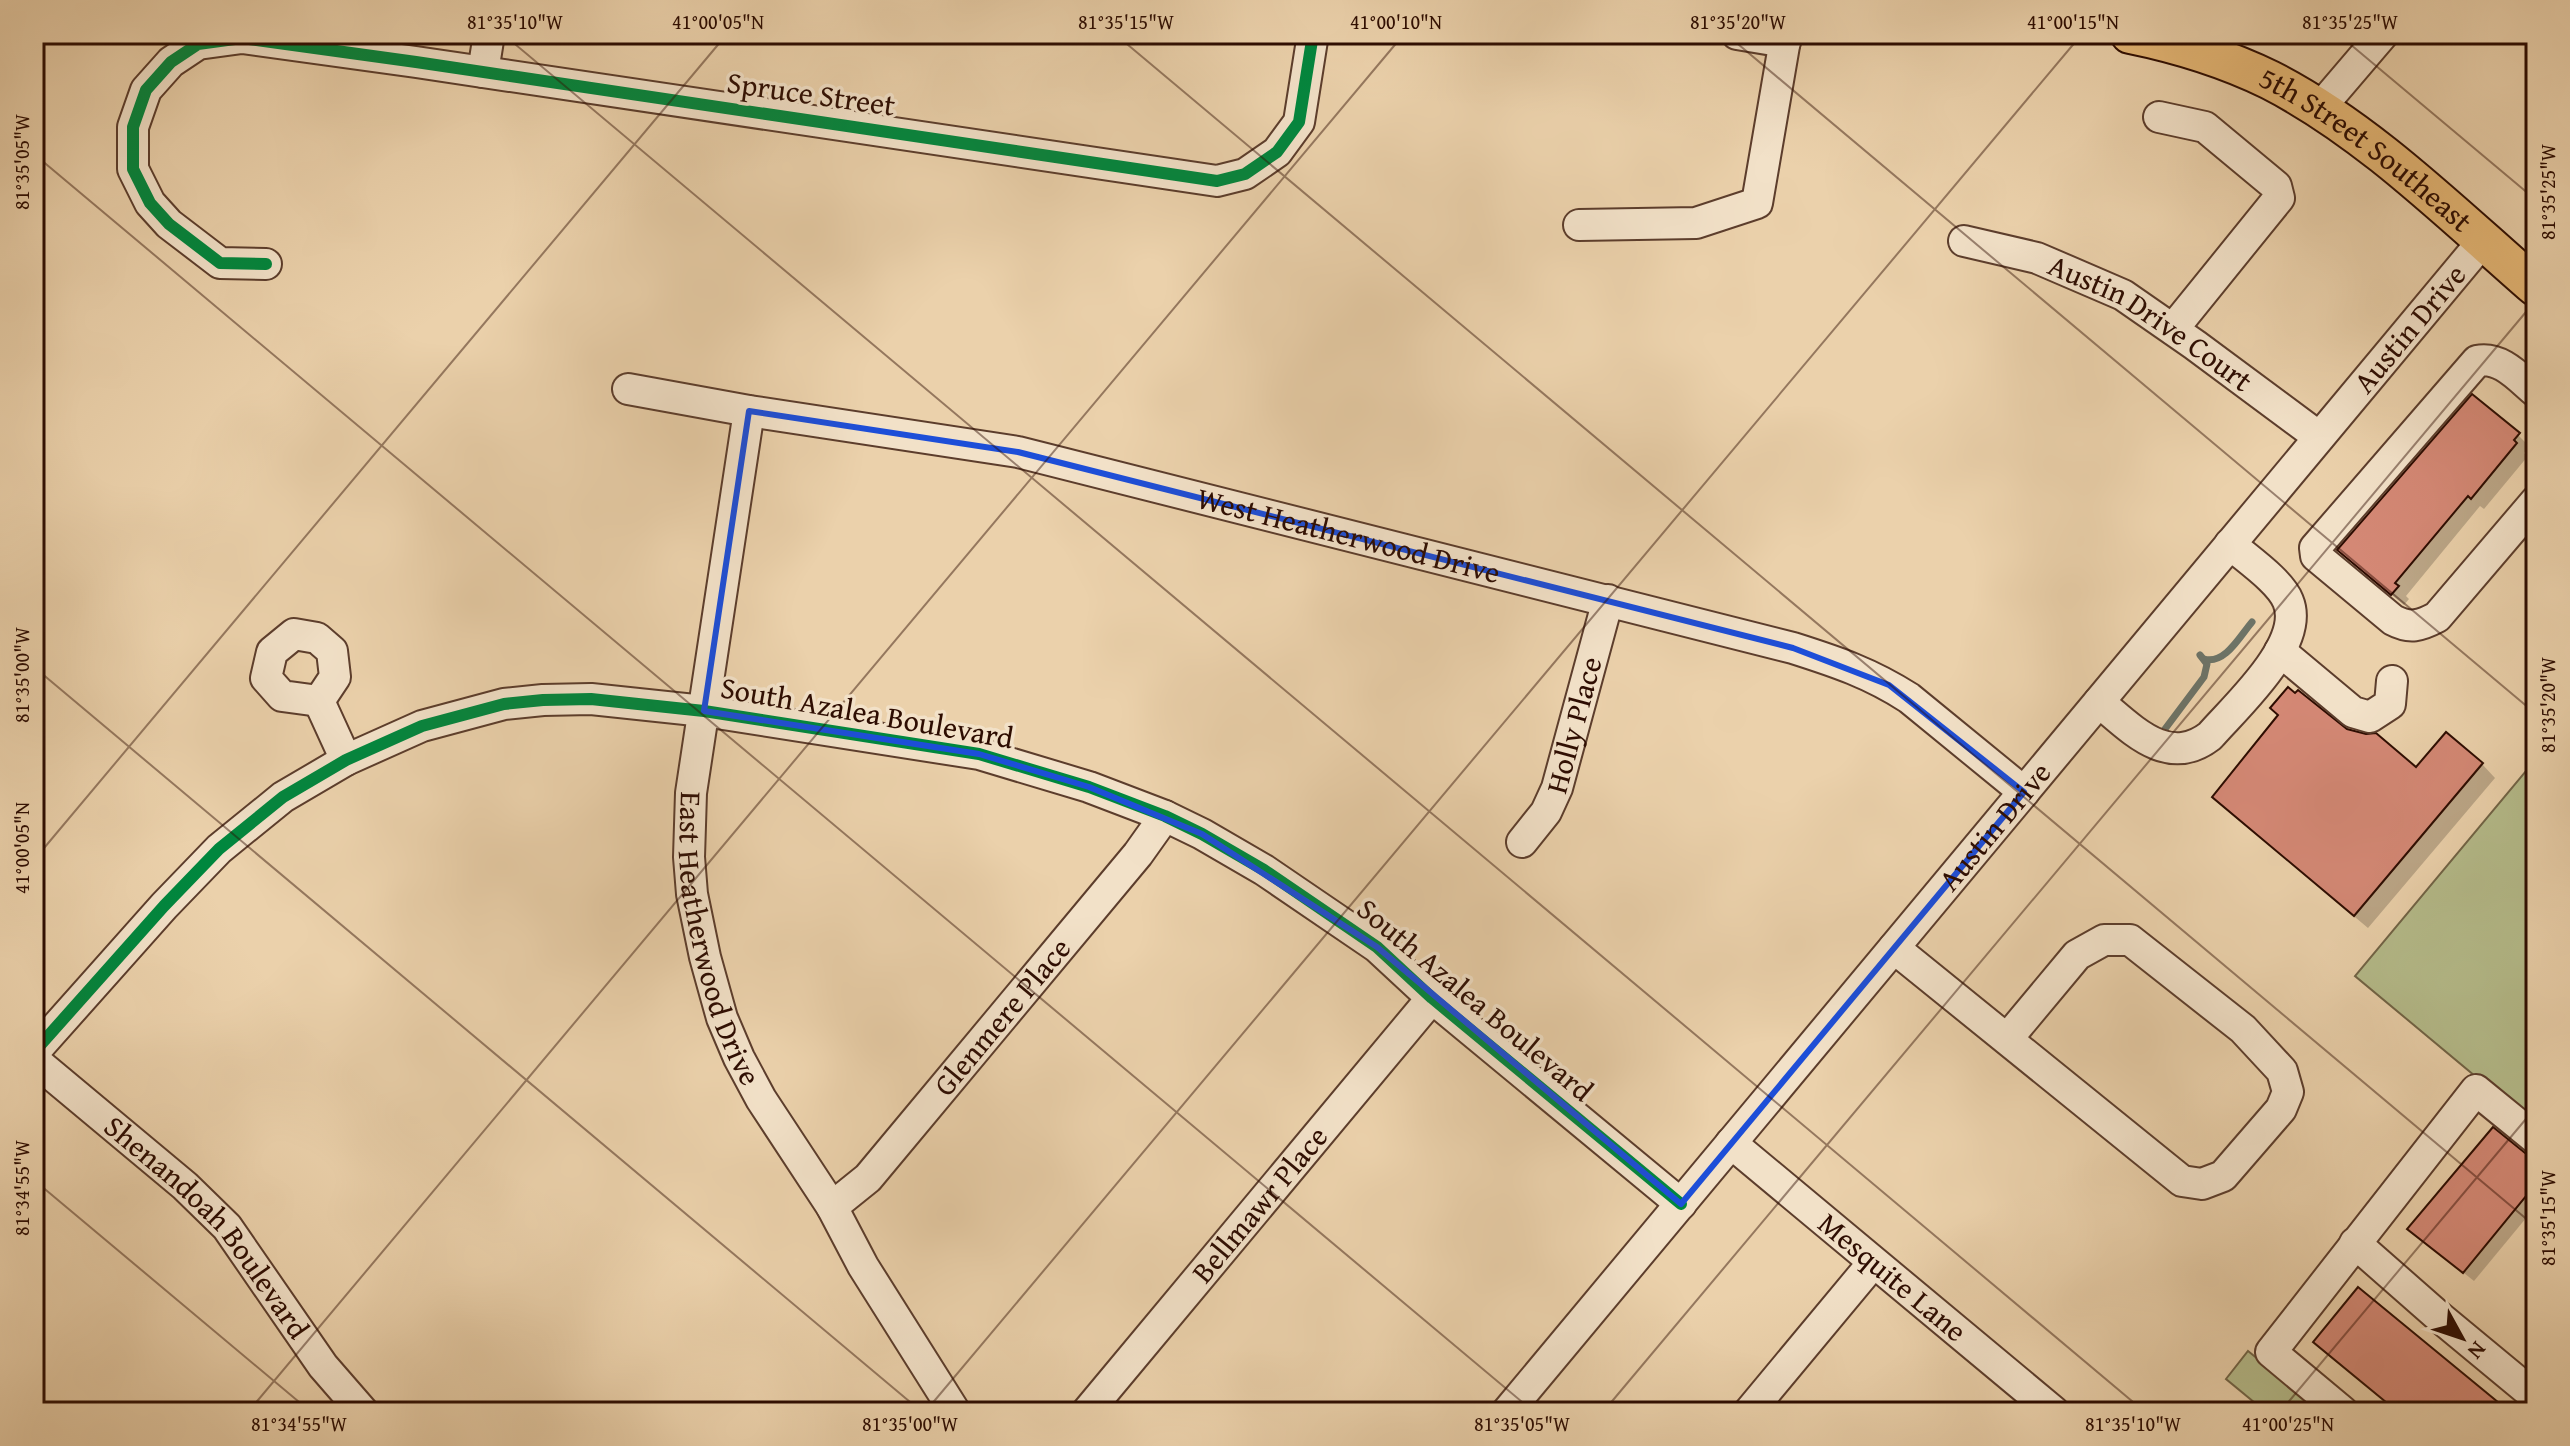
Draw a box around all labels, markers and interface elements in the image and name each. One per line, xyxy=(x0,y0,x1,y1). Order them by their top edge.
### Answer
text: 81°35'10"W xyxy=(467,7,563,36)
text: 41°00'05"N xyxy=(672,7,764,36)
text: 81°35'15"W xyxy=(1078,7,1174,36)
text: 41°00'10"N xyxy=(1350,7,1442,36)
text: 81°35'20"W xyxy=(1690,7,1786,36)
text: 41°00'15"N xyxy=(2027,7,2119,36)
text: 81°35'25"W xyxy=(2302,7,2398,36)
street label: 5th Street Southeast xyxy=(2252,55,2483,242)
street label: Spruce Street xyxy=(724,59,898,127)
text: 81°35'05"W xyxy=(7,114,36,210)
text: 81°35'25"W xyxy=(2533,144,2562,240)
street label: Austin Drive Court xyxy=(2042,242,2263,402)
street label: Austin Drive xyxy=(2342,254,2476,402)
street label: West Heatherwood Drive xyxy=(1193,475,1505,594)
text: 81°35'00"W xyxy=(7,627,36,723)
street label: Holly Place xyxy=(1534,652,1613,798)
text: 81°35'20"W xyxy=(2533,657,2562,753)
street label: South Azalea Boulevard xyxy=(717,665,1017,759)
street label: Austin Drive xyxy=(1927,752,2061,900)
street label: East Heatherwood Drive xyxy=(668,791,773,1093)
text: 41°00'05"N xyxy=(7,802,36,894)
street label: South Azalea Boulevard xyxy=(1348,887,1603,1111)
street label: Glenmere Place xyxy=(922,927,1081,1105)
street label: Shenandoah Boulevard xyxy=(95,1104,321,1347)
street label: Bellmawr Place xyxy=(1181,1116,1338,1292)
text: 81°34'55"W xyxy=(7,1140,36,1236)
text: 81°35'15"W xyxy=(2533,1170,2562,1266)
street label: Mesquite Lane xyxy=(1809,1201,1977,1352)
north arrow xyxy=(2422,1298,2502,1378)
text: N xyxy=(2460,1335,2494,1367)
text: 81°34'55"W xyxy=(251,1409,347,1438)
text: 81°35'00"W xyxy=(862,1409,958,1438)
text: 81°35'05"W xyxy=(1474,1409,1570,1438)
text: 81°35'10"W xyxy=(2085,1409,2181,1438)
text: 41°00'25"N xyxy=(2242,1409,2334,1438)

